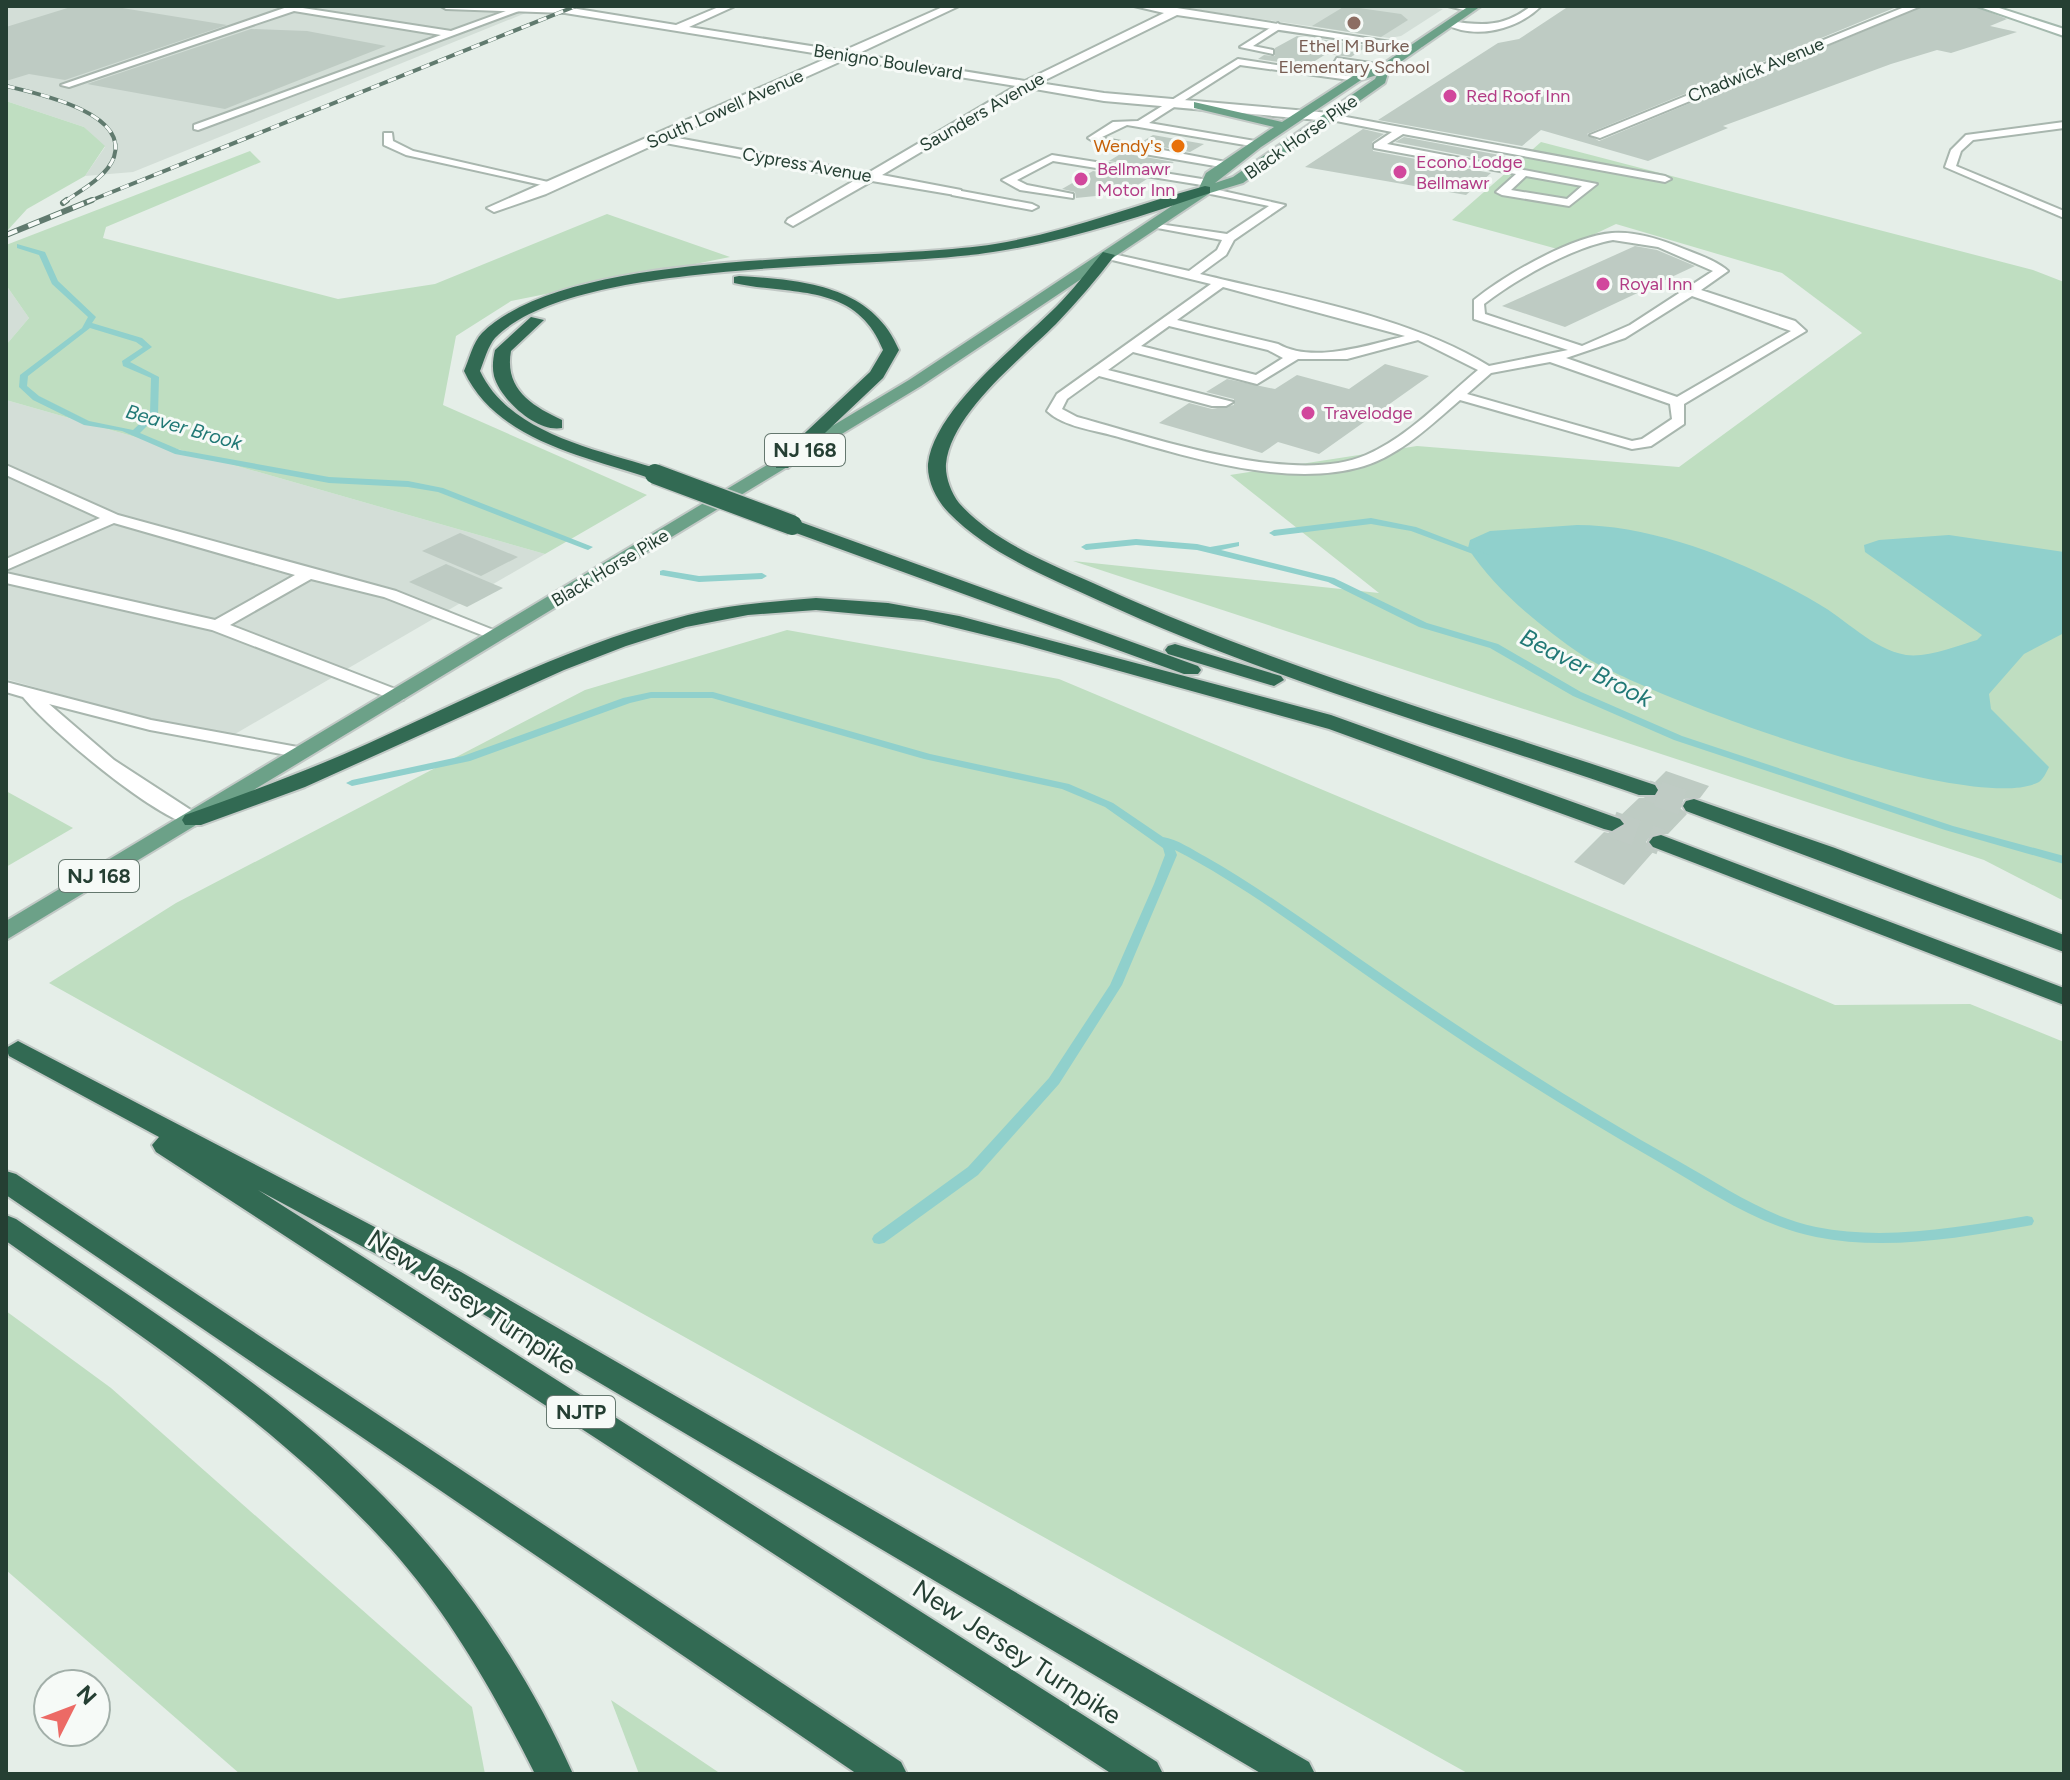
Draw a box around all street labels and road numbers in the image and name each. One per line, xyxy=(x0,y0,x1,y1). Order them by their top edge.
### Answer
street label: Chadwick Avenue xyxy=(1685,33,1827,107)
street label: Benigno Boulevard xyxy=(812,39,964,85)
street label: South Lowell Avenue xyxy=(643,64,807,153)
street label: Saunders Avenue xyxy=(916,67,1048,157)
street label: Black Horse Pike xyxy=(1240,90,1362,184)
street label: Cypress Avenue xyxy=(741,143,874,187)
road number: NJ 168 xyxy=(765,434,845,466)
street label: Black Horse Pike xyxy=(547,524,673,612)
road number: NJ 168 xyxy=(59,860,139,892)
street label: New Jersey Turnpike xyxy=(362,1223,582,1381)
road number: NJTP xyxy=(547,1396,615,1428)
street label: New Jersey Turnpike xyxy=(907,1573,1127,1731)

